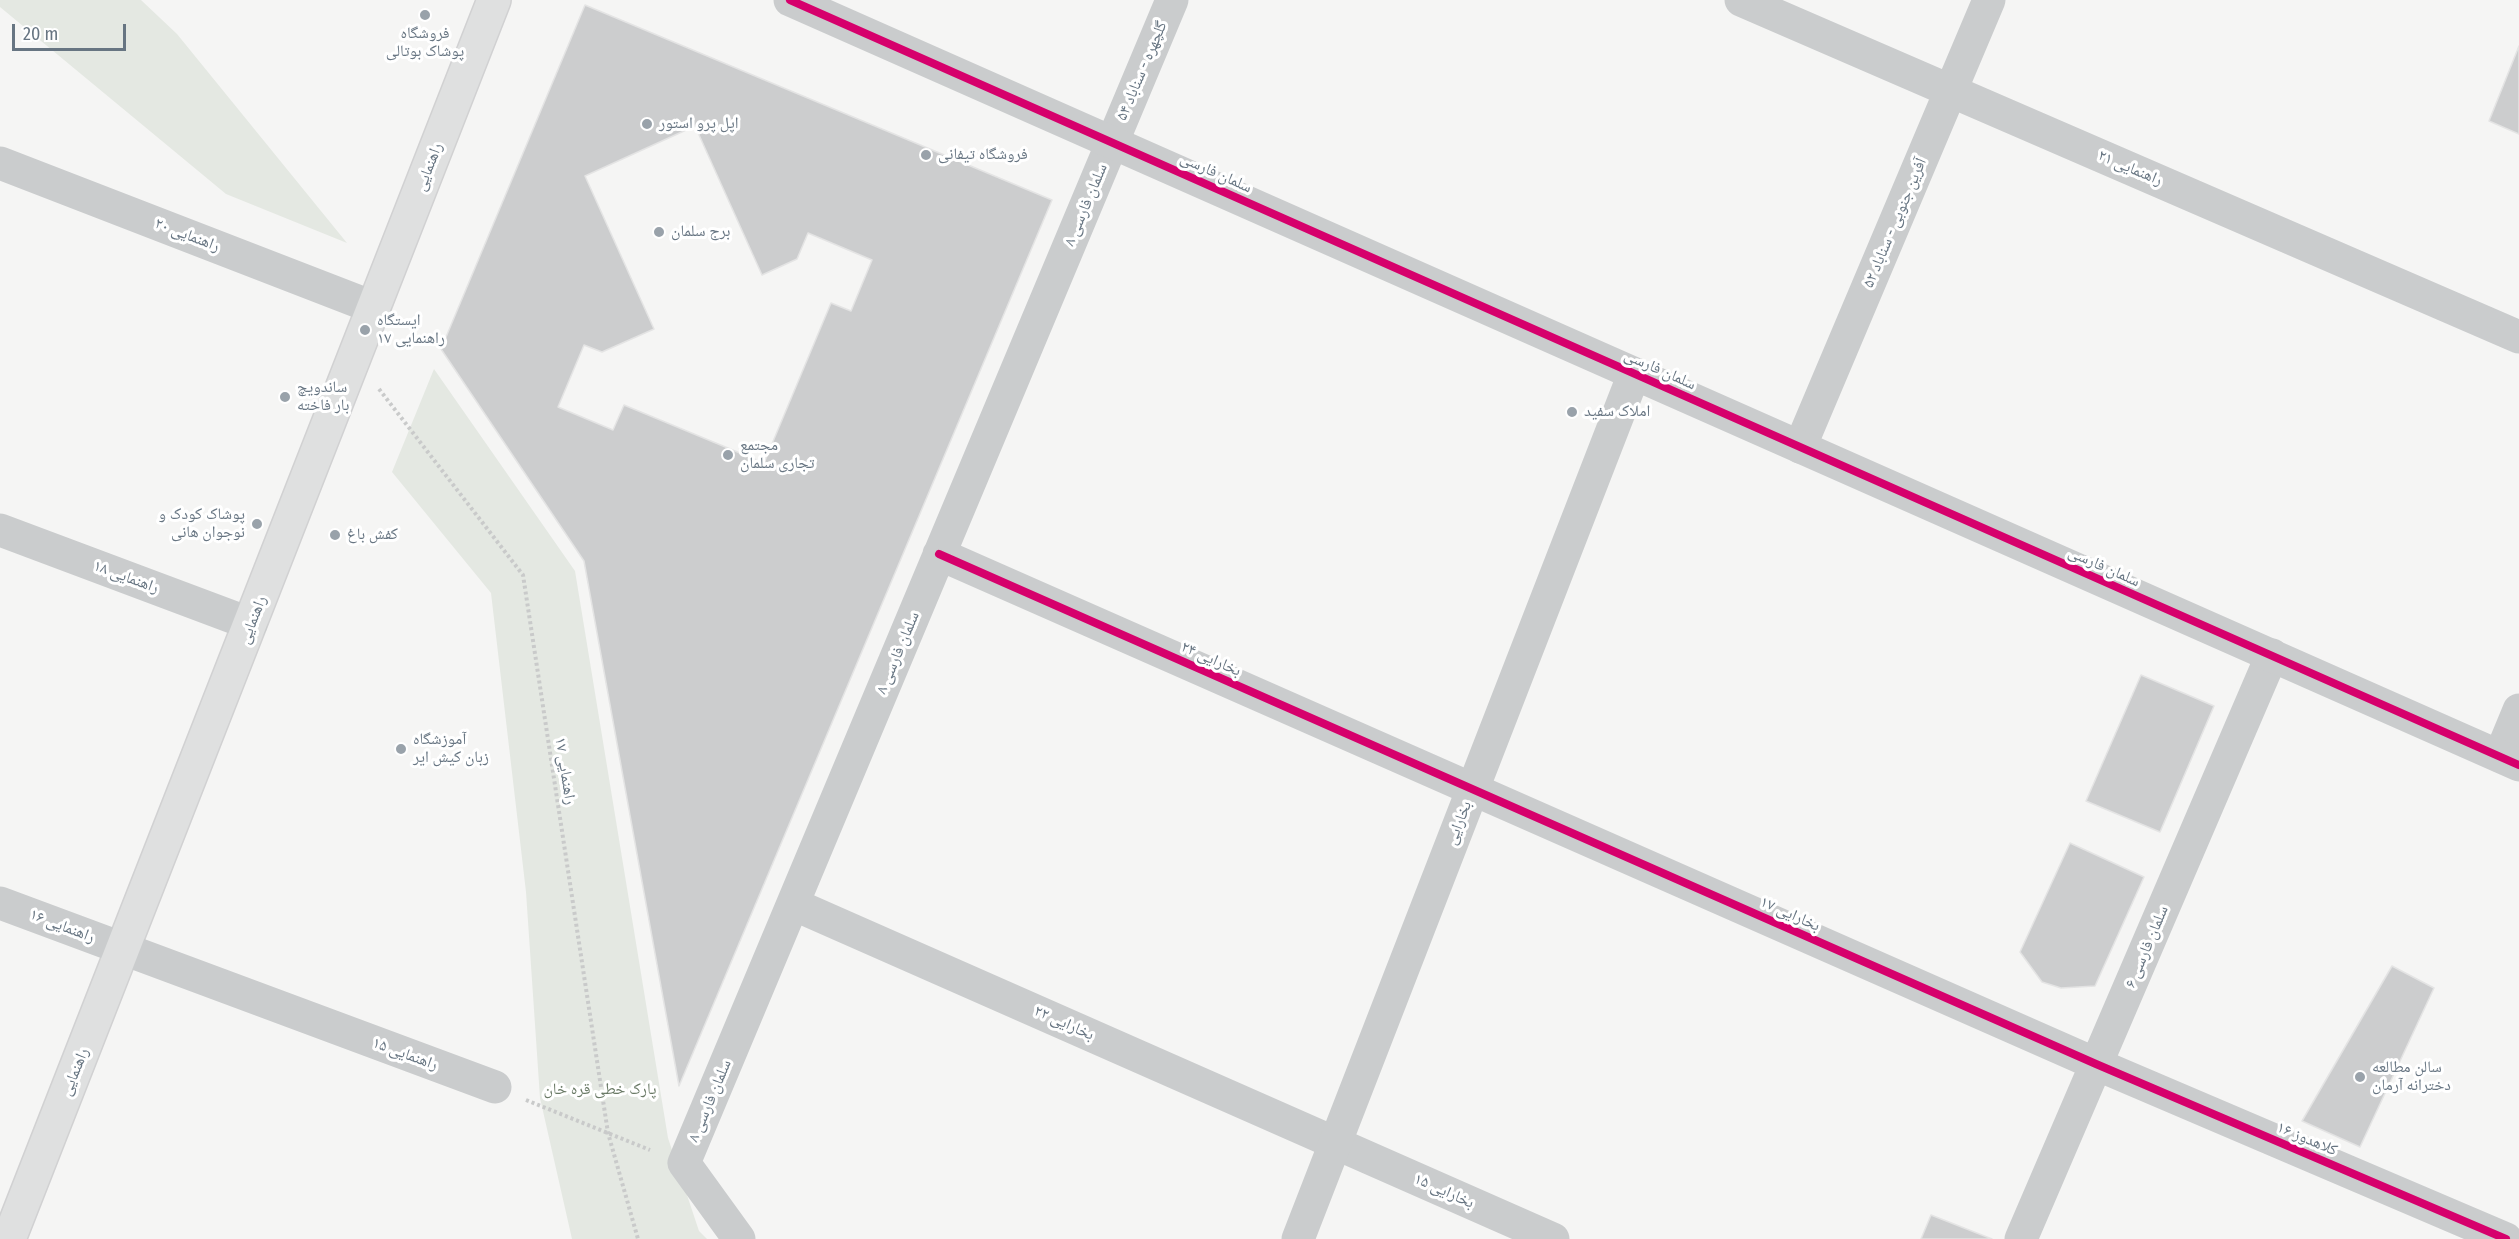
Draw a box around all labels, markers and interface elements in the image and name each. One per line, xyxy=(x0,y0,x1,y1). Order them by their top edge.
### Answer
marker: فروشگاه پوشاک بوتالی xyxy=(418,8,432,22)
scale bar xyxy=(15,12,129,50)
street label: گلچهره - سناباد ۵۴ xyxy=(1112,18,1172,124)
text: 20 m xyxy=(23,23,58,45)
place label: فروشگاه پوشاک بوتالی xyxy=(386,24,464,62)
place label: اپل پرو استور xyxy=(659,114,738,134)
marker: اپل پرو استور xyxy=(640,117,654,131)
street label: راهنمایی xyxy=(411,140,447,194)
place label: فروشگاه تیفانی xyxy=(938,145,1028,165)
street label: راهنمایی ۲۱ xyxy=(2095,146,2165,190)
marker: فروشگاه تیفانی xyxy=(919,148,933,162)
street label: سلمان فارسی xyxy=(1177,149,1255,197)
street label: آفرین جنوبی - سناباد ۵۲ xyxy=(1859,155,1931,291)
street label: سلمان فارسی ۸ xyxy=(1060,161,1112,249)
street label: راهنمایی ۲۰ xyxy=(152,214,222,256)
place label: برج سلمان xyxy=(671,222,730,242)
marker: برج سلمان xyxy=(652,225,666,239)
place label: ایستگاه راهنمایی ۱۷ xyxy=(377,311,445,349)
marker: ایستگاه راهنمایی ۱۷ xyxy=(358,323,372,337)
street label: سلمان فارسی xyxy=(1621,346,1699,394)
place label: ساندویچ بار فاخته xyxy=(297,378,349,416)
marker: ساندویچ بار فاخته xyxy=(278,390,292,404)
place label: املاک سفید xyxy=(1584,402,1650,422)
marker: املاک سفید xyxy=(1565,405,1579,419)
place label: مجتمع تجاری سلمان xyxy=(740,436,814,474)
marker: مجتمع تجاری سلمان xyxy=(721,448,735,462)
place label: پوشاک کودک و نوجوان هانی xyxy=(159,505,245,543)
marker: پوشاک کودک و نوجوان هانی xyxy=(250,517,264,531)
place label: کفش باغ xyxy=(347,525,398,545)
marker: کفش باغ xyxy=(328,528,342,542)
street label: سلمان فارسی xyxy=(2065,543,2143,591)
street label: راهنمایی ۱۸ xyxy=(91,556,161,598)
street label: راهنمایی xyxy=(235,593,271,647)
street label: سلمان فارسی ۸ xyxy=(872,609,924,697)
street label: بخارایی ۲۴ xyxy=(1178,637,1244,681)
place label: آموزشگاه زبان کیش ایر xyxy=(413,730,489,768)
street label: راهنمایی ۱۷ xyxy=(550,736,580,806)
marker: آموزشگاه زبان کیش ایر xyxy=(394,742,408,756)
street label: بخارایی xyxy=(1442,798,1476,848)
street label: بخارایی ۱۷ xyxy=(1757,892,1823,936)
street label: سلمان فارسی ۶ xyxy=(2121,903,2173,991)
street label: راهنمایی ۱۶ xyxy=(27,905,97,947)
street label: بخارایی ۲۲ xyxy=(1031,1001,1097,1045)
street label: راهنمایی ۱۵ xyxy=(370,1033,440,1075)
street label: راهنمایی xyxy=(57,1045,93,1099)
street label: سلمان فارسی ۸ xyxy=(684,1057,736,1145)
place label: سالن مطالعه دخترانه آرمان xyxy=(2372,1058,2451,1096)
marker: سالن مطالعه دخترانه آرمان xyxy=(2353,1070,2367,1084)
park label: پارک خطی قره خان xyxy=(543,1080,657,1100)
street label: کلاهدوز ۱۶ xyxy=(2274,1118,2340,1160)
street label: بخارایی ۱۵ xyxy=(1411,1169,1477,1213)

